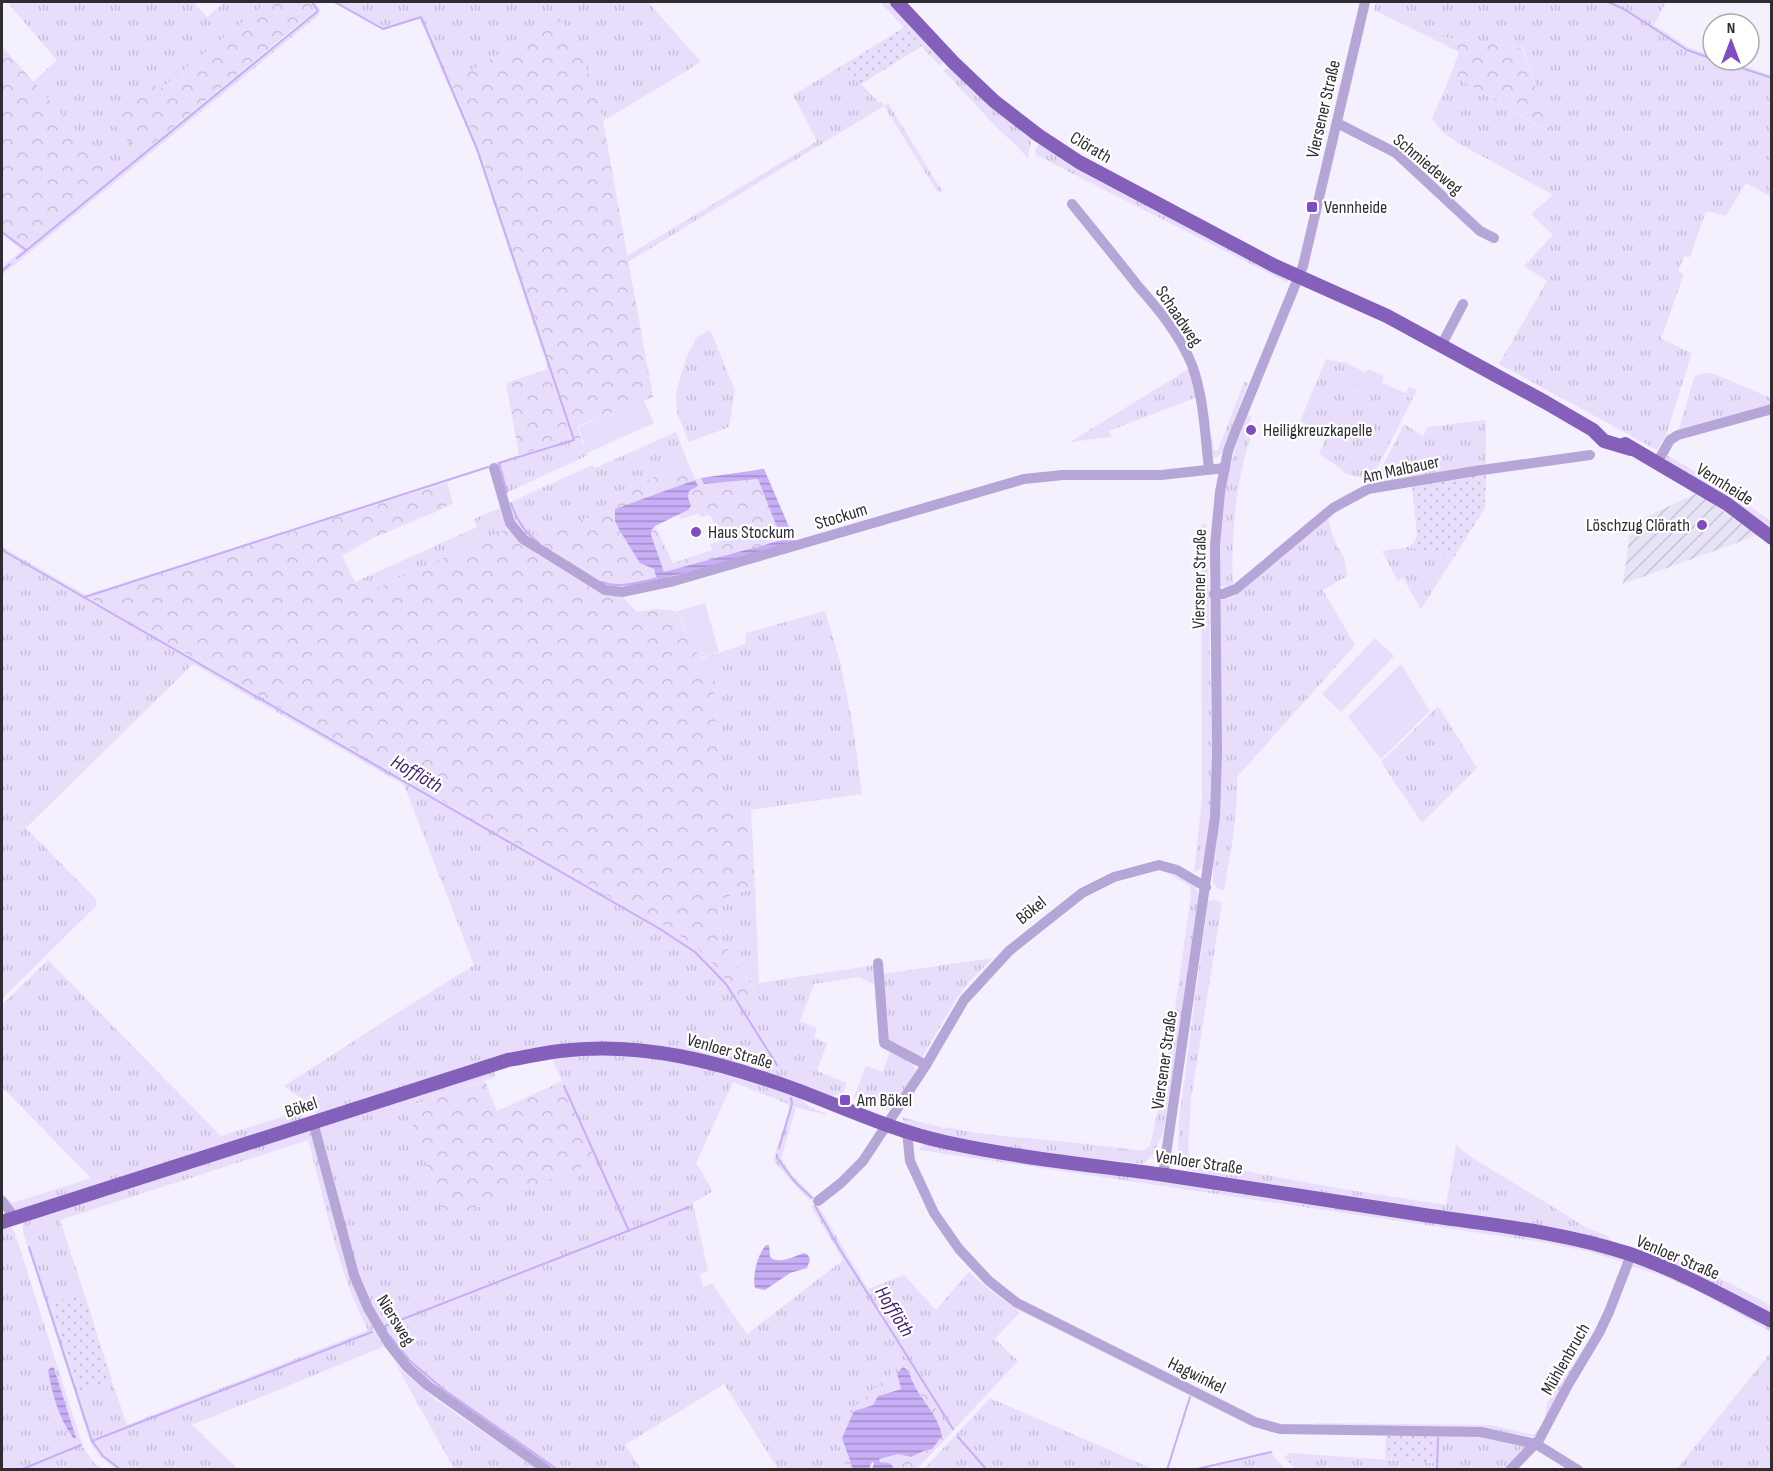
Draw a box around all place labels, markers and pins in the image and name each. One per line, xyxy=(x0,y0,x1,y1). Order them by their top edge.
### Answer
place label: Vennheide xyxy=(1324,197,1387,218)
marker: Vennheide xyxy=(1305,200,1319,214)
place label: Heiligkreuzkapelle xyxy=(1263,420,1372,441)
marker: Heiligkreuzkapelle xyxy=(1244,423,1258,437)
place label: Löschzug Clörath xyxy=(1586,515,1690,536)
marker: Löschzug Clörath xyxy=(1695,518,1709,532)
place label: Haus Stockum xyxy=(708,522,795,543)
marker: Haus Stockum xyxy=(689,525,703,539)
place label: Am Bökel xyxy=(856,1090,912,1111)
marker: Am Bökel xyxy=(838,1093,852,1107)

